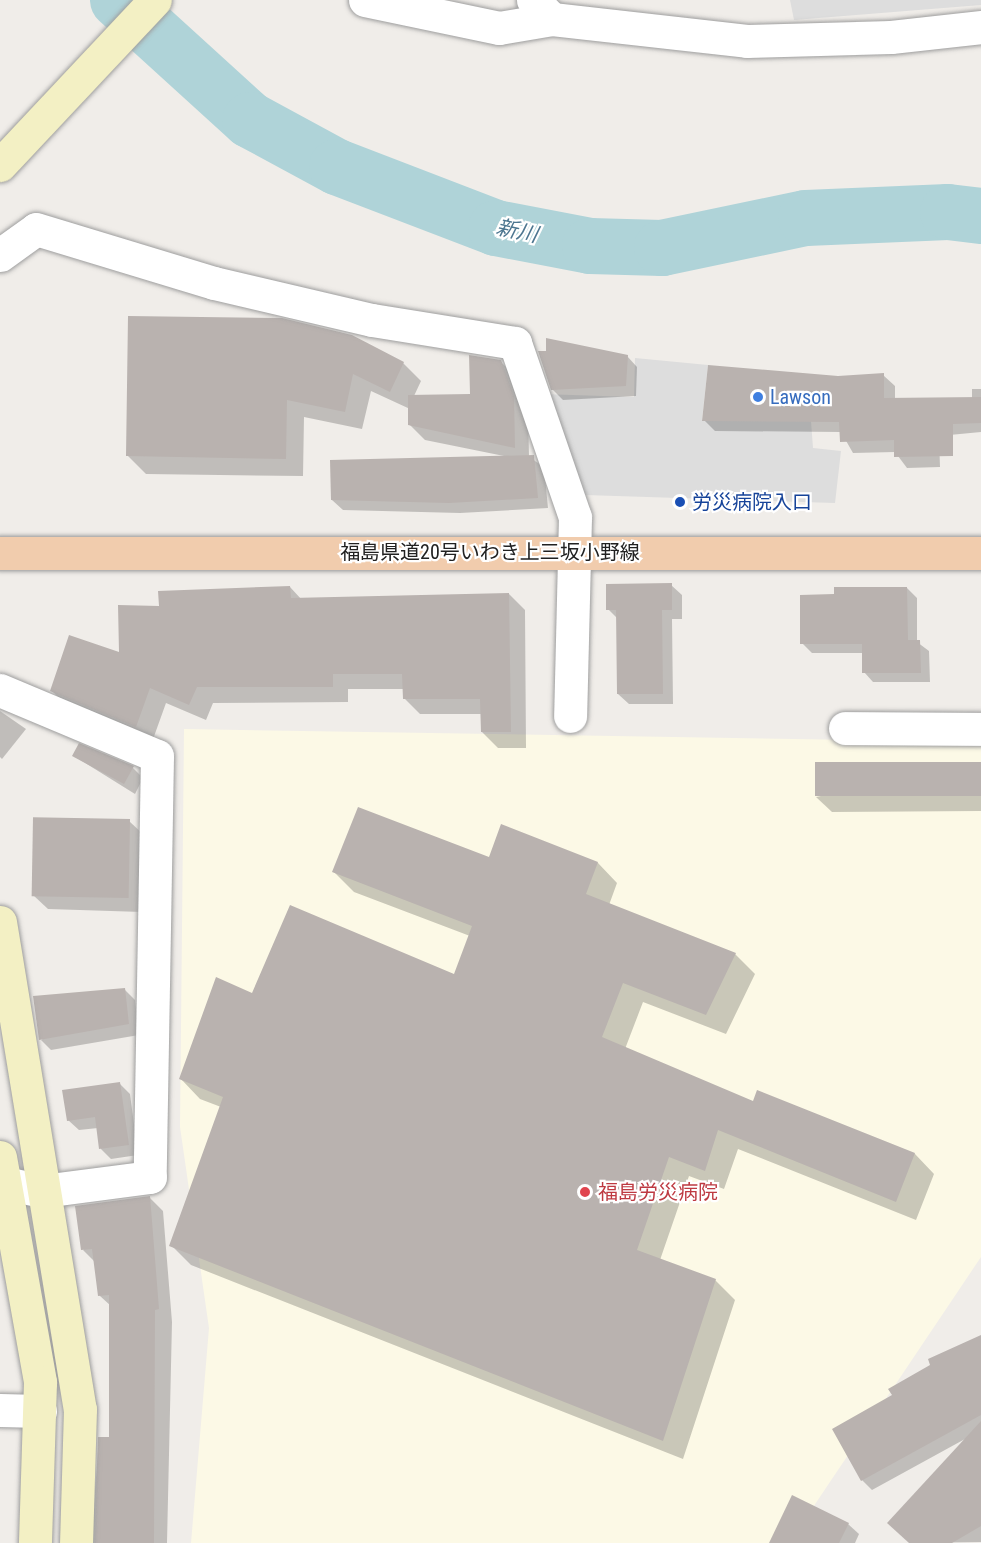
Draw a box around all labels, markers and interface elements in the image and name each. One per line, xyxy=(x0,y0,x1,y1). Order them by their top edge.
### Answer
water label: 新川 xyxy=(494,214,540,248)
place label: Lawson xyxy=(770,385,831,409)
marker: Lawson xyxy=(751,390,765,404)
place label: 労災病院入口 xyxy=(692,490,812,514)
marker: 労災病院入口 xyxy=(673,495,687,509)
street label: 福島県道20号いわき上三坂小野線 xyxy=(340,540,640,564)
place label: 福島労災病院 xyxy=(598,1180,718,1204)
marker: 福島労災病院 xyxy=(576,1183,594,1201)

